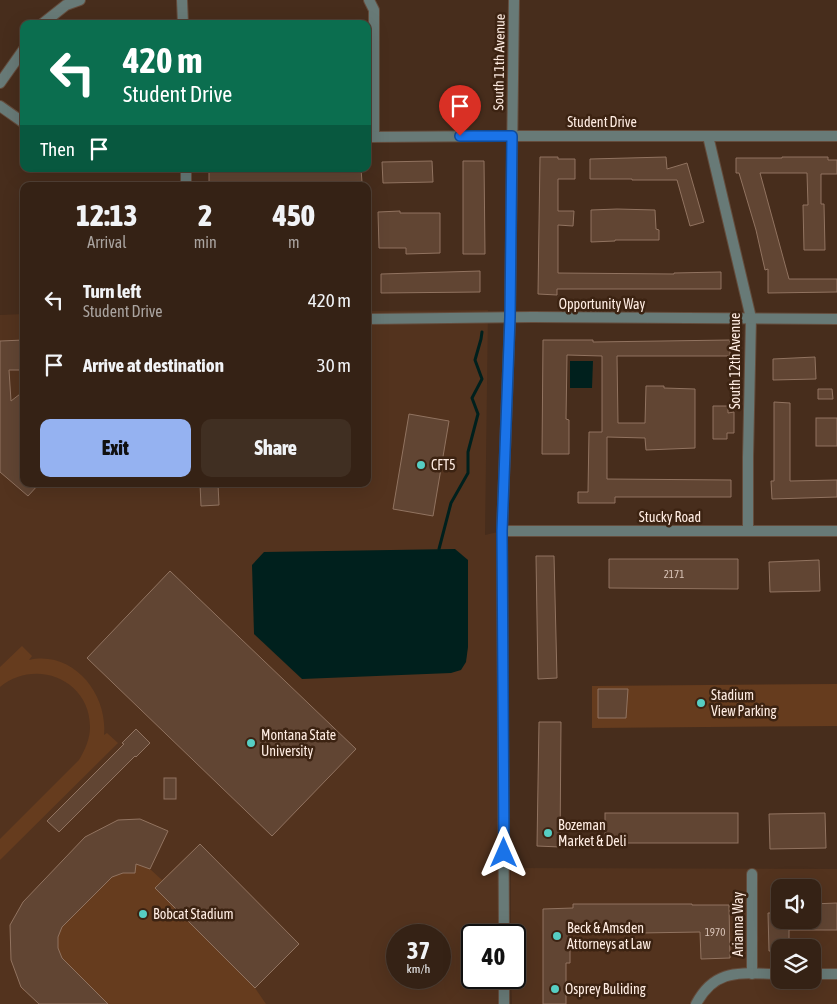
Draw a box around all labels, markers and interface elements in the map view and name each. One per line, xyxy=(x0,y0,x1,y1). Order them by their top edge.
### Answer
street label: South 11th Avenue xyxy=(490,14,508,110)
icon: left xyxy=(40,40,105,105)
text: 420 m xyxy=(123,40,202,80)
text: Student Drive xyxy=(123,81,232,107)
pin xyxy=(439,85,481,136)
icon: arrive xyxy=(446,92,474,120)
street label: Student Drive xyxy=(567,114,637,130)
icon: arrive xyxy=(85,135,113,163)
text: Then xyxy=(40,138,75,160)
text: 12:13 xyxy=(76,198,138,232)
text: 2 xyxy=(198,198,212,232)
text: 450 xyxy=(273,198,315,232)
text: Arrival xyxy=(87,233,126,251)
text: min xyxy=(194,233,217,251)
text: m xyxy=(288,233,300,251)
text: Turn left xyxy=(83,280,141,302)
icon: left xyxy=(40,286,68,314)
text: 420 m xyxy=(308,289,351,311)
street label: Opportunity Way xyxy=(559,296,645,312)
text: Student Drive xyxy=(83,302,163,320)
street label: South 12th Avenue xyxy=(727,313,743,409)
icon: arrive xyxy=(40,351,68,379)
text: Arrive at destination xyxy=(83,354,224,376)
text: 30 m xyxy=(317,354,351,376)
button: Exit xyxy=(40,419,191,477)
button: Share xyxy=(201,419,351,477)
place label: CFT5 xyxy=(431,457,456,473)
marker: CFT5 xyxy=(415,459,427,471)
street label: Stucky Road xyxy=(639,509,701,525)
house number: 2171 xyxy=(664,568,684,580)
place label: Stadium View Parking xyxy=(711,687,777,719)
marker: Stadium View Parking xyxy=(695,697,707,709)
place label: Montana State University xyxy=(261,727,336,759)
marker: Montana State University xyxy=(245,737,257,749)
place label: Bozeman Market & Deli xyxy=(558,817,627,849)
position arrow xyxy=(477,826,529,878)
marker: Bozeman Market & Deli xyxy=(542,827,554,839)
map controls xyxy=(771,879,821,989)
button: sound xyxy=(771,879,821,929)
street label: Arianna Way xyxy=(730,891,746,956)
place label: Bobcat Stadium xyxy=(153,906,234,922)
marker: Bobcat Stadium xyxy=(137,908,149,920)
place label: Beck & Amsden Attorneys at Law xyxy=(567,920,652,952)
speed limit sign: 40 xyxy=(461,924,526,989)
house number: 1970 xyxy=(705,926,725,938)
marker: Beck & Amsden Attorneys at Law xyxy=(551,930,563,942)
text: 37 xyxy=(407,936,430,964)
button: layers xyxy=(771,939,821,989)
text: km/h xyxy=(407,962,430,976)
place label: Osprey Buliding xyxy=(565,981,646,997)
marker: Osprey Buliding xyxy=(549,983,561,995)

